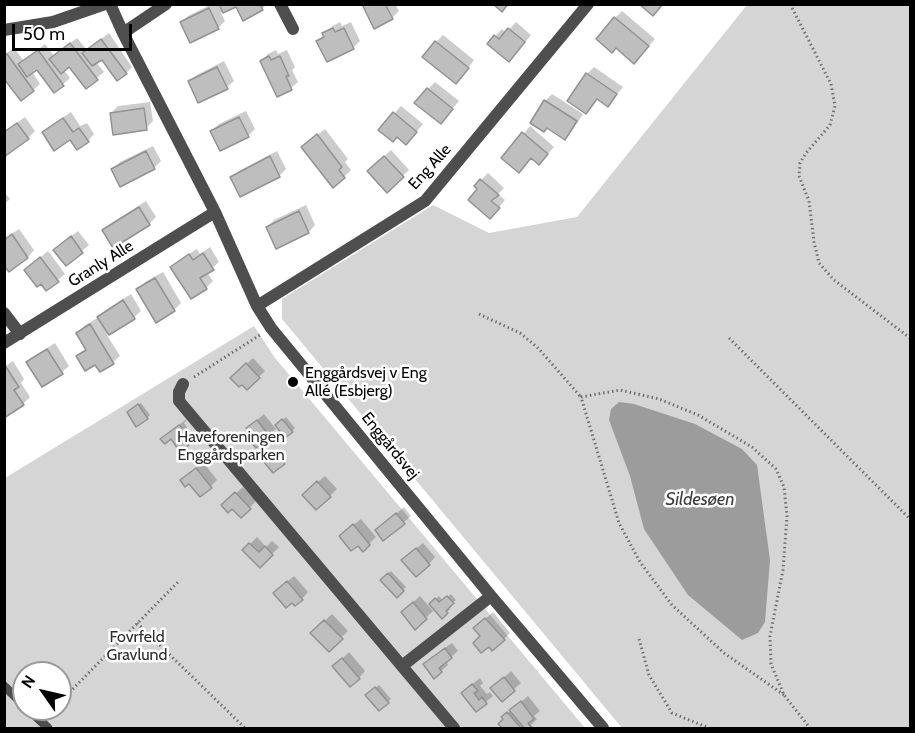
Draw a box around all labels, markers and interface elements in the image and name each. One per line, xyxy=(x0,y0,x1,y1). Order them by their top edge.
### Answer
scale bar xyxy=(15,12,135,50)
text: 50 m xyxy=(23,23,65,45)
street label: Eng Alle xyxy=(405,140,455,194)
street label: Granly Alle xyxy=(65,237,137,291)
place label: Enggårdsvej v Eng Allé (Esbjerg) xyxy=(305,363,427,401)
marker: Enggårdsvej v Eng Allé (Esbjerg) xyxy=(286,375,300,389)
street label: Enggårdsvej xyxy=(357,409,423,483)
park label: Haveforeningen Enggårdsparken xyxy=(177,427,285,465)
water label: Sildesøen xyxy=(665,489,735,511)
park label: Fovrfeld Gravlund xyxy=(107,627,167,665)
north arrow xyxy=(12,661,72,721)
text: N xyxy=(17,672,39,692)

